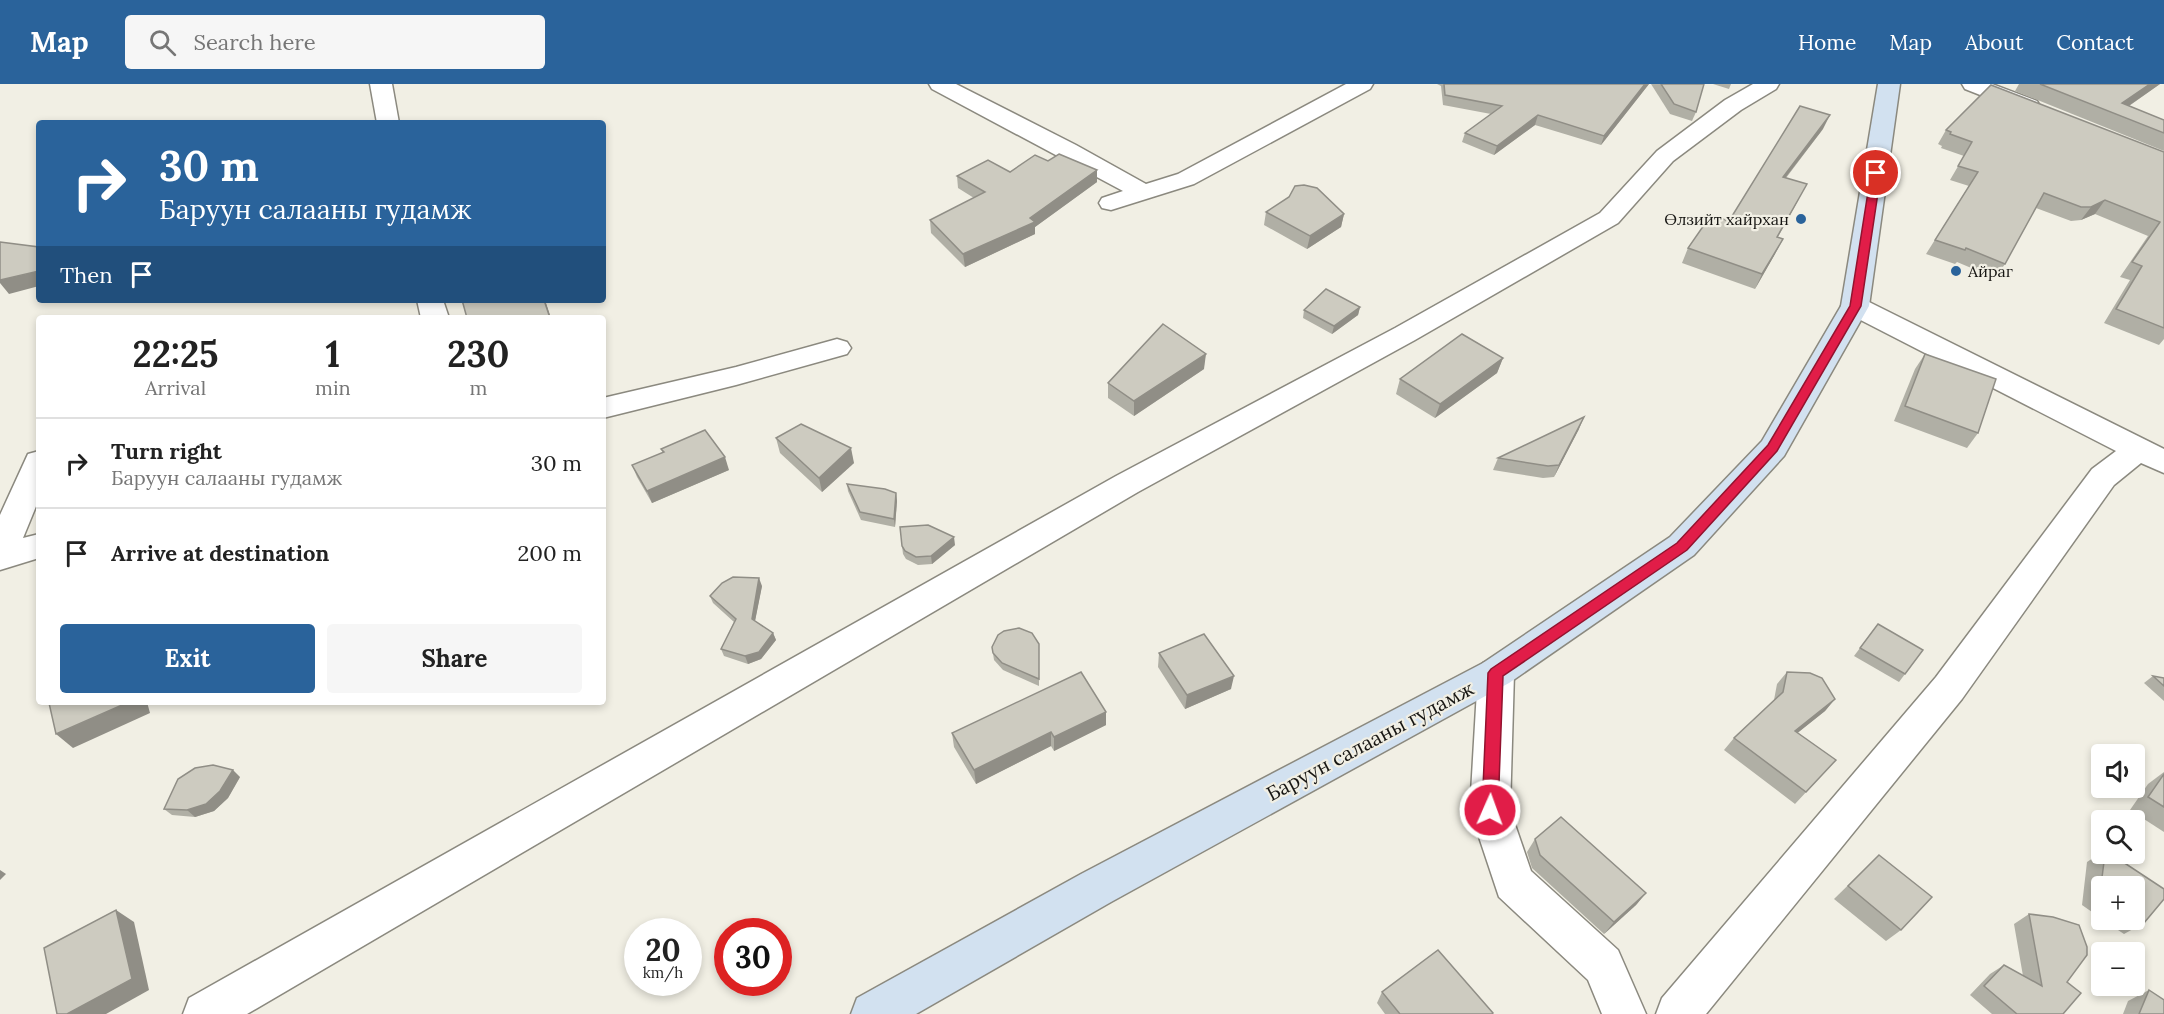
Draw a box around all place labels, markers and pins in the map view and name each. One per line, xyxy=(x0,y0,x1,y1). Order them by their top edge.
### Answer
pin xyxy=(1850,147,1901,198)
place label: Өлзийт хайрхан xyxy=(1664,209,1789,229)
marker: Өлзийт хайрхан xyxy=(1794,212,1808,226)
place label: Айраг xyxy=(1967,261,2013,281)
marker: Айраг xyxy=(1949,264,1963,278)

